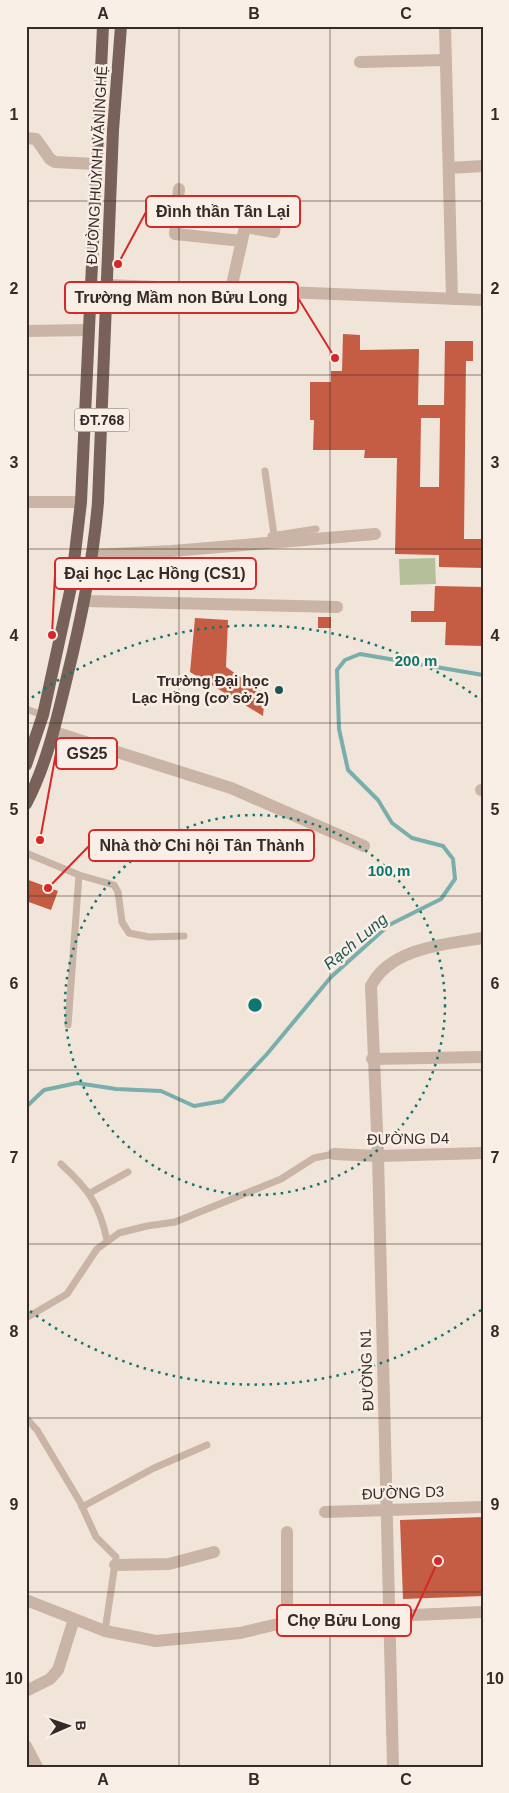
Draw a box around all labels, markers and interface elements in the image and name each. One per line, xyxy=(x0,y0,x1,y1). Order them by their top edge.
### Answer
text: A xyxy=(97,5,109,22)
text: B xyxy=(248,5,260,22)
text: C xyxy=(400,5,412,22)
street label: ĐƯỜNG HUỲNH VĂN NGHỆ xyxy=(83,65,110,265)
text: 1 xyxy=(10,106,19,123)
text: 1 xyxy=(491,106,500,123)
callout: Đình thần Tân Lại xyxy=(146,196,300,227)
text: Đình thần Tân Lại xyxy=(156,203,290,220)
text: 2 xyxy=(10,280,19,297)
text: 2 xyxy=(491,280,500,297)
callout: Trường Mầm non Bửu Long xyxy=(65,282,298,313)
text: Trường Mầm non Bửu Long xyxy=(74,289,288,306)
road number: ĐT.768 xyxy=(74,408,130,432)
text: 3 xyxy=(10,454,19,471)
text: 3 xyxy=(491,454,500,471)
callout: Đại học Lạc Hồng (CS1) xyxy=(55,558,256,589)
text: Đại học Lạc Hồng (CS1) xyxy=(64,565,246,582)
text: 4 xyxy=(10,627,19,644)
text: 4 xyxy=(491,627,500,644)
text: 200 m xyxy=(395,652,437,669)
place label: Trường Đại học Lạc Hồng (cơ sở 2) xyxy=(132,672,269,706)
marker: Trường Đại học Lạc Hồng (cơ sở 2) xyxy=(273,684,285,696)
callout: GS25 xyxy=(56,738,117,769)
text: GS25 xyxy=(67,745,108,762)
text: 5 xyxy=(10,801,19,818)
text: 5 xyxy=(491,801,500,818)
callout: Nhà thờ Chi hội Tân Thành xyxy=(89,830,314,861)
text: Nhà thờ Chi hội Tân Thành xyxy=(99,837,305,854)
text: 100 m xyxy=(368,862,410,879)
water label: Rạch Lung xyxy=(320,910,391,973)
text: 6 xyxy=(10,975,19,992)
text: 6 xyxy=(491,975,500,992)
centre of rings xyxy=(246,996,264,1014)
street label: ĐƯỜNG D4 xyxy=(367,1129,449,1148)
text: 7 xyxy=(10,1149,19,1166)
text: 7 xyxy=(491,1149,500,1166)
text: 8 xyxy=(10,1323,19,1340)
text: 8 xyxy=(491,1323,500,1340)
street label: ĐƯỜNG N1 xyxy=(357,1329,376,1411)
street label: ĐƯỜNG D3 xyxy=(362,1483,444,1502)
text: 9 xyxy=(10,1496,19,1513)
text: 9 xyxy=(491,1496,500,1513)
callout: Chợ Bửu Long xyxy=(277,1605,411,1636)
text: Chợ Bửu Long xyxy=(287,1612,401,1629)
text: 10 xyxy=(5,1670,23,1687)
text: 10 xyxy=(486,1670,504,1687)
north arrow xyxy=(42,1700,92,1750)
text: B xyxy=(73,1720,89,1731)
text: A xyxy=(97,1771,109,1788)
text: B xyxy=(248,1771,260,1788)
text: C xyxy=(400,1771,412,1788)

